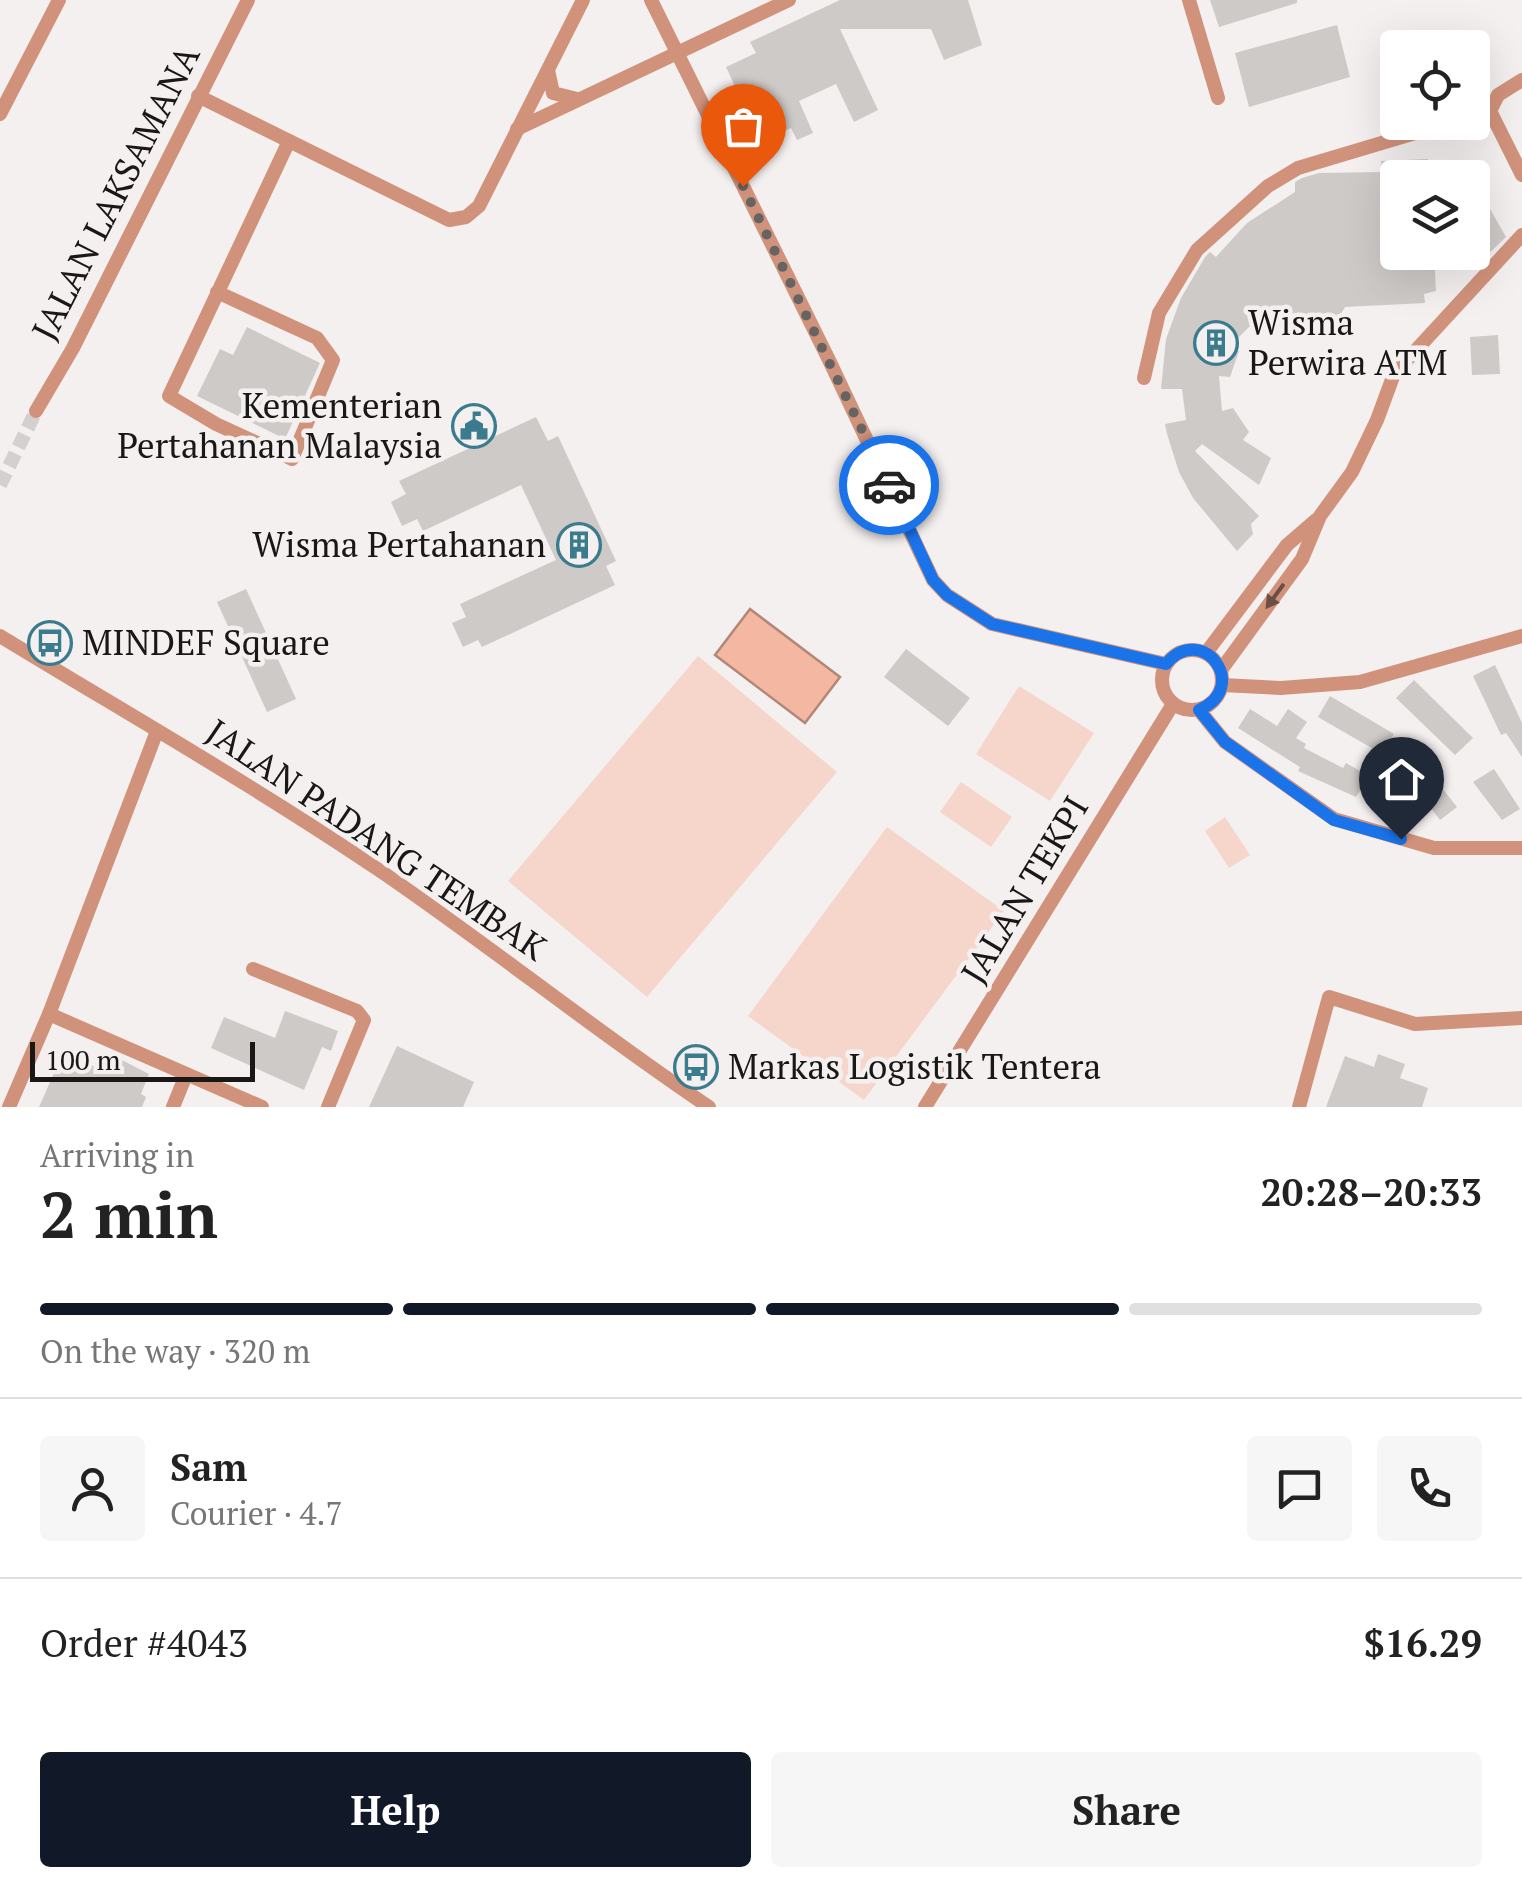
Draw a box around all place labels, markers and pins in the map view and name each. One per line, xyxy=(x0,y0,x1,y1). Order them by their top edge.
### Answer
pin xyxy=(701,84,786,187)
place label: Wisma Perwira ATM xyxy=(1248,299,1447,385)
building icon: Wisma Perwira ATM xyxy=(1193,320,1239,366)
place label: Kementerian Pertahanan Malaysia xyxy=(117,382,442,468)
public building icon: Kementerian Pertahanan Malaysia xyxy=(451,403,497,449)
place label: Wisma Pertahanan xyxy=(252,521,546,567)
building icon: Wisma Pertahanan xyxy=(556,522,602,568)
place label: MINDEF Square xyxy=(82,619,330,665)
bus stop icon: MINDEF Square xyxy=(27,620,73,666)
pin xyxy=(1359,737,1444,840)
place label: Markas Logistik Tentera xyxy=(728,1043,1101,1089)
bus stop icon: Markas Logistik Tentera xyxy=(673,1044,719,1090)

